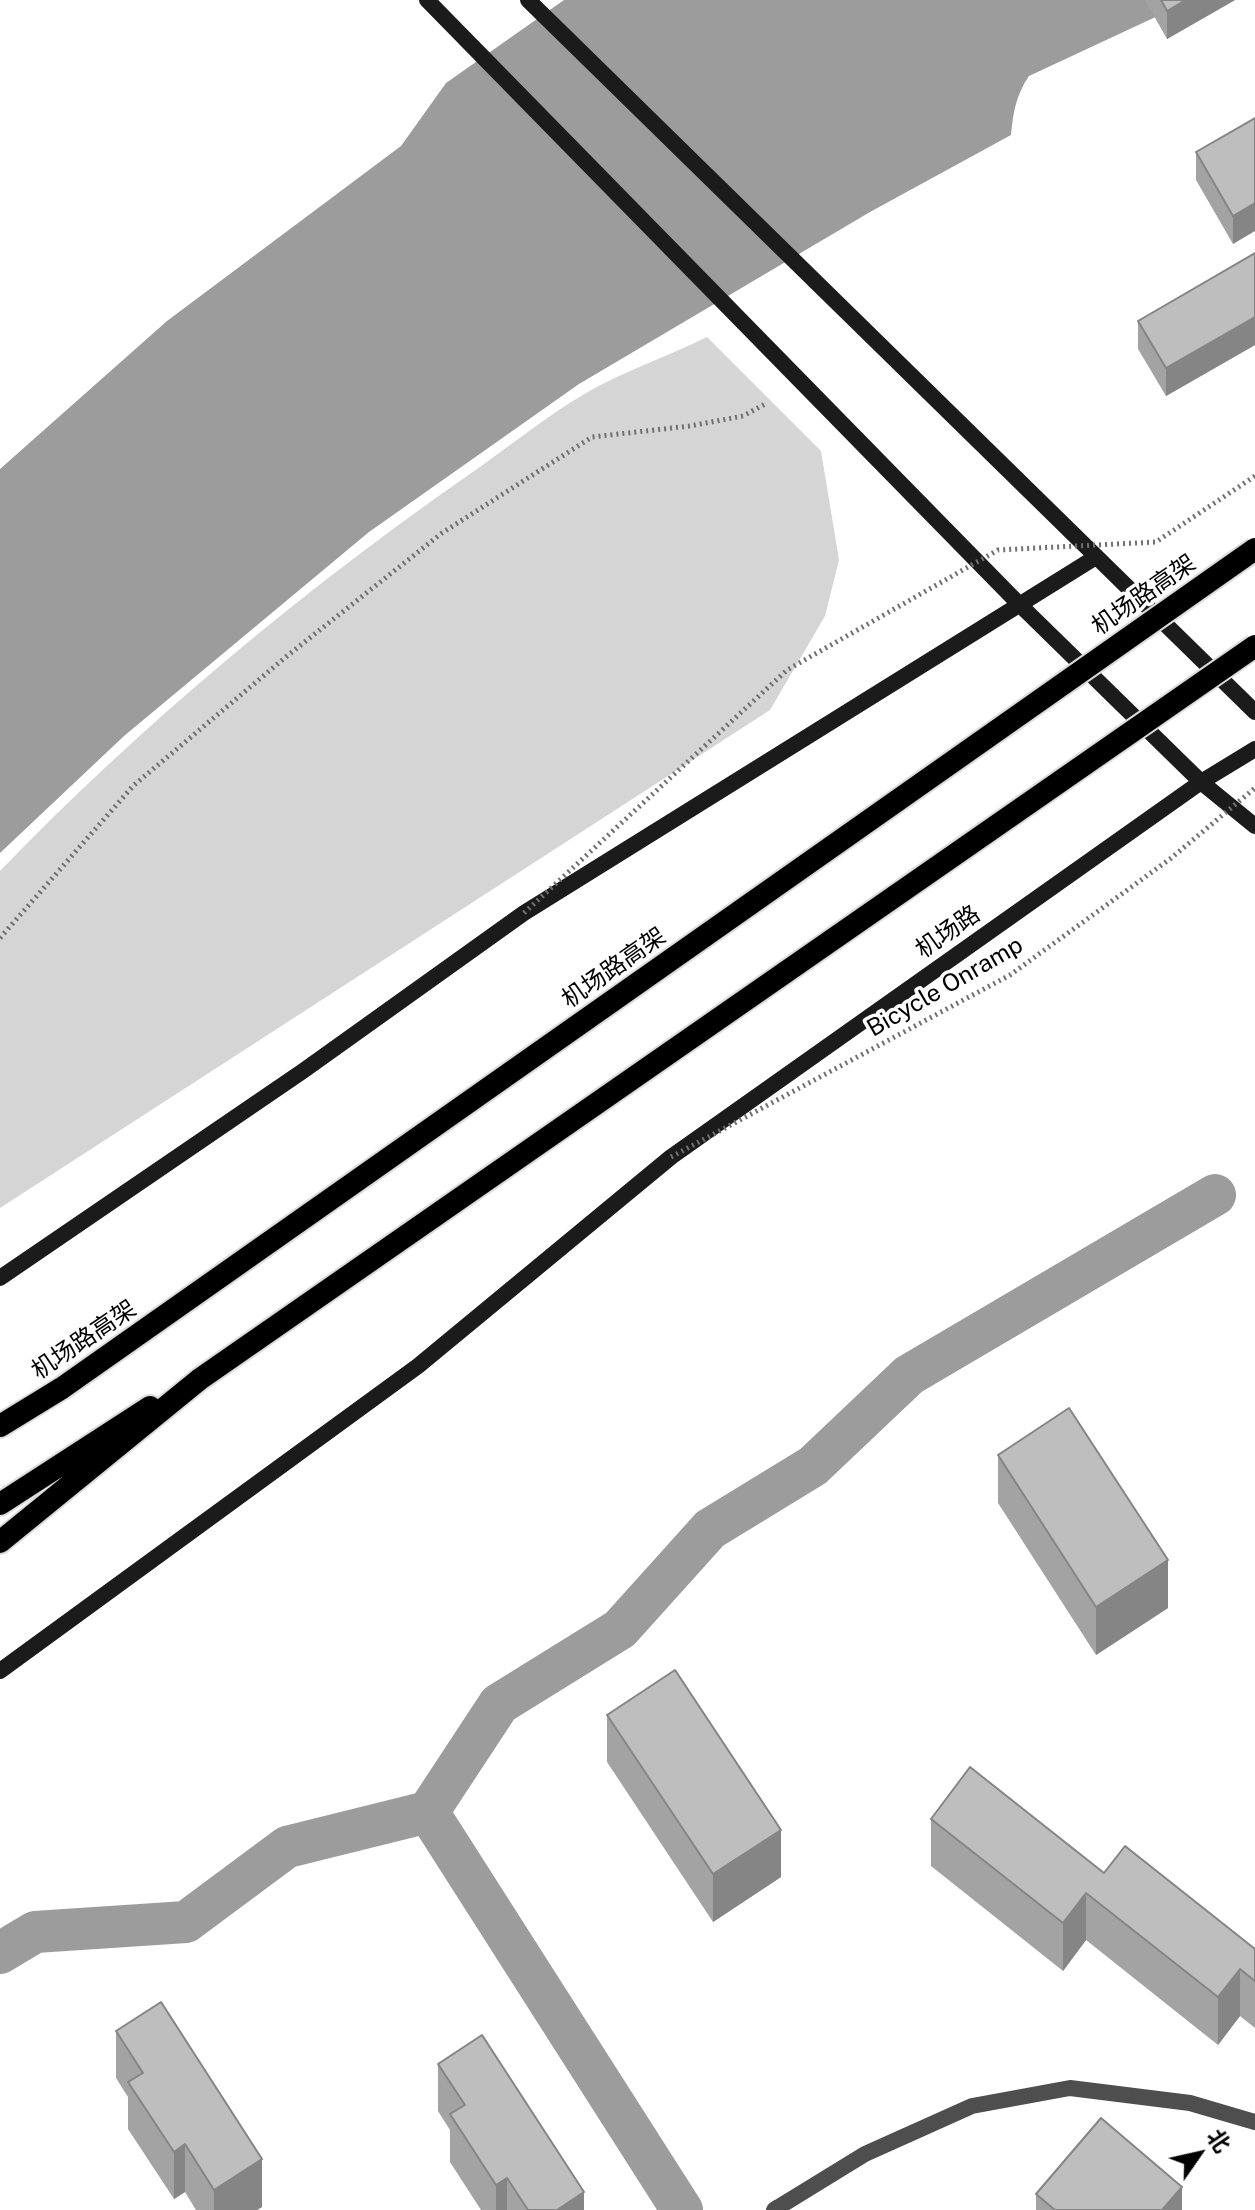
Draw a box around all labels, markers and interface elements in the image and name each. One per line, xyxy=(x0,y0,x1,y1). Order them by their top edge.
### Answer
street label: 机场路高架 xyxy=(1087,549,1201,641)
street label: 机场路 xyxy=(910,900,986,964)
street label: 机场路高架 xyxy=(557,922,671,1014)
street label: Bicycle Onramp xyxy=(862,931,1028,1043)
street label: 机场路高架 xyxy=(26,1295,142,1385)
north arrow xyxy=(1159,2114,1239,2194)
text: 北 xyxy=(1202,2124,1236,2157)

